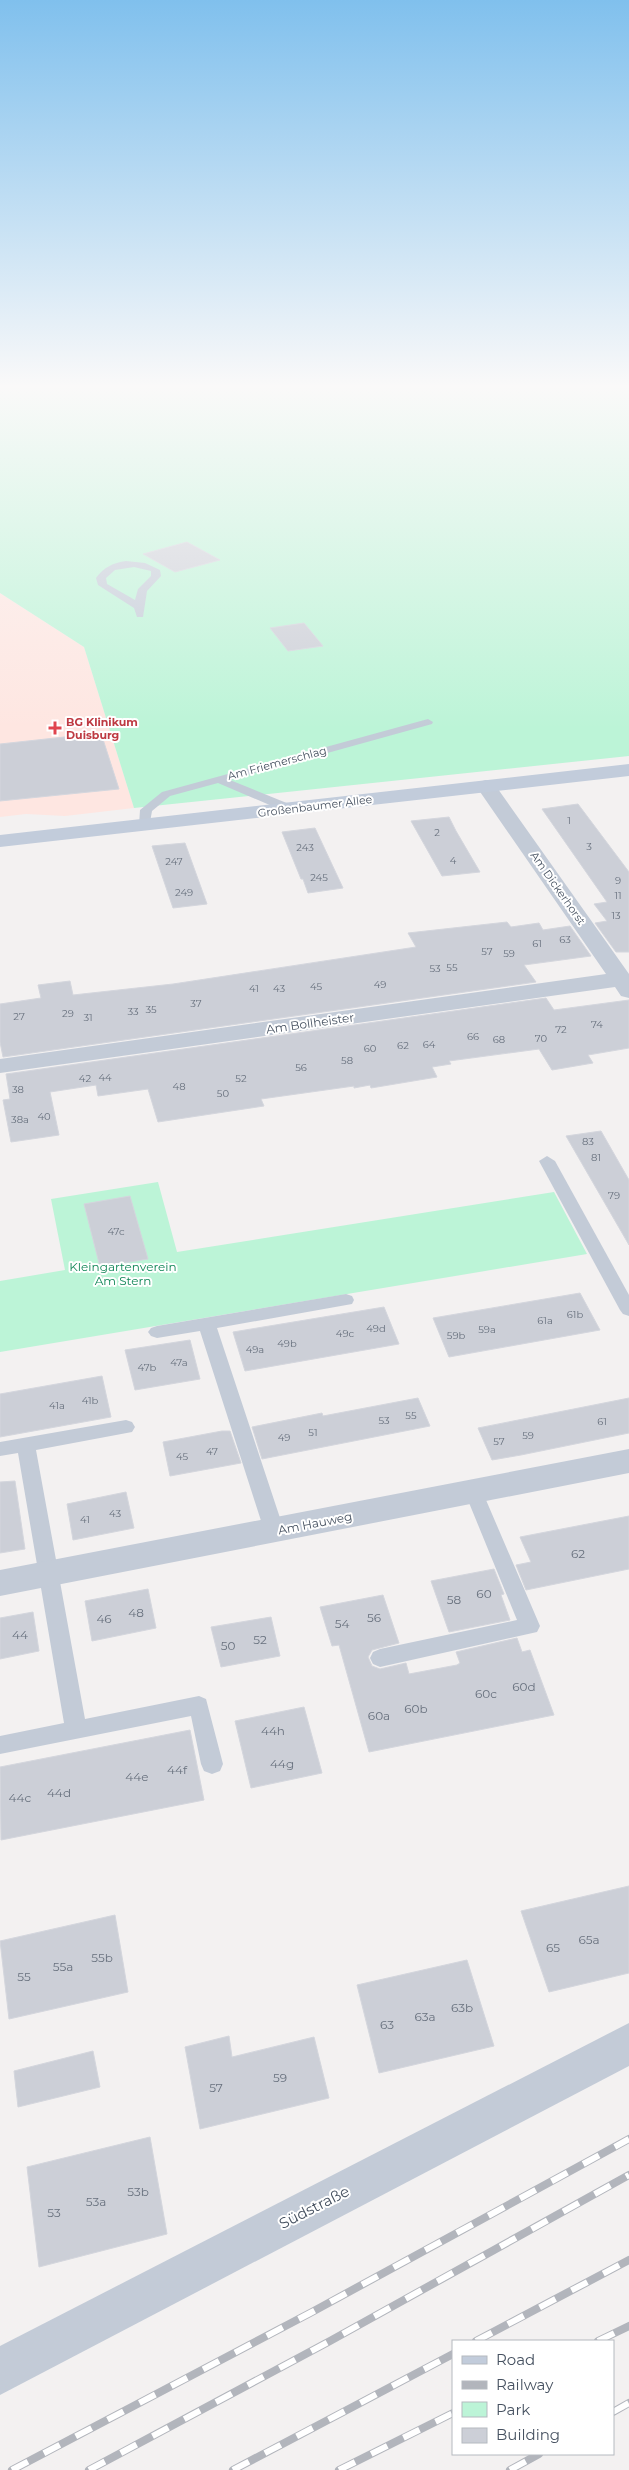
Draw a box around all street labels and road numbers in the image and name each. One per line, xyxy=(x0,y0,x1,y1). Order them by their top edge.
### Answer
street label: Am Friemerschlag xyxy=(226,743,328,783)
street label: Großenbaumer Allee xyxy=(257,792,373,820)
street label: Am Dickerhorst xyxy=(527,849,589,928)
street label: Am Bollheister xyxy=(265,1009,355,1037)
street label: Am Hauweg xyxy=(277,1508,353,1538)
street label: Südstraße xyxy=(276,2181,352,2233)

